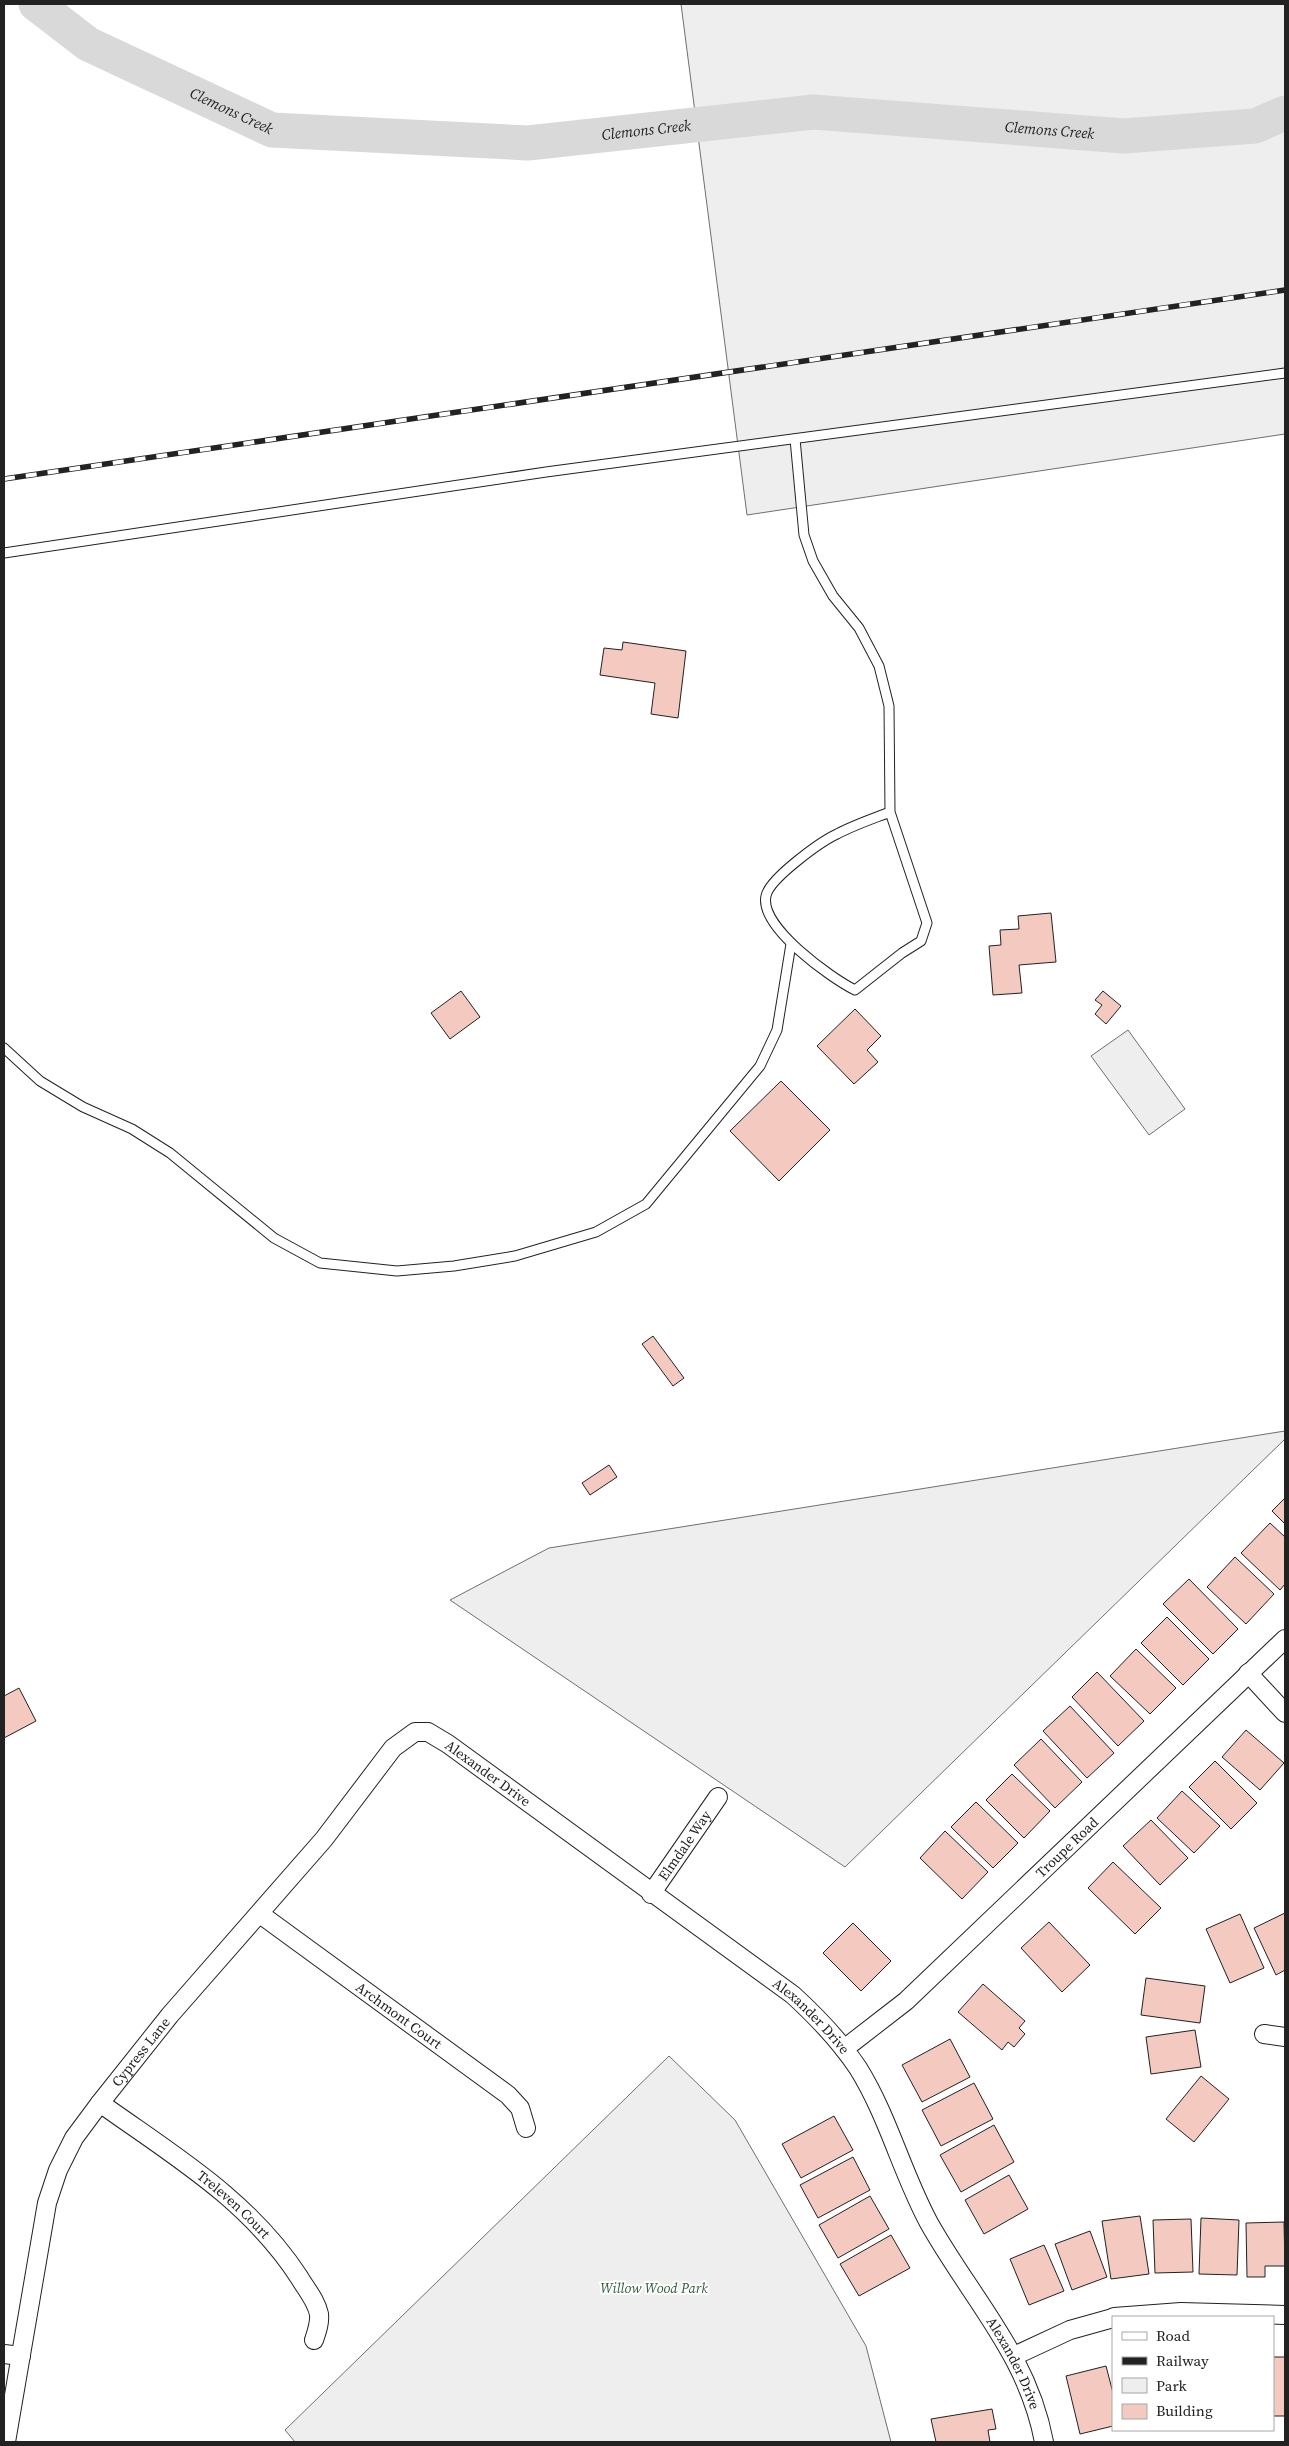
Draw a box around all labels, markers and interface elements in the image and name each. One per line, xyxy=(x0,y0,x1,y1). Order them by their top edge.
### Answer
water label: Clemons Creek xyxy=(187,82,278,140)
water label: Clemons Creek xyxy=(600,114,693,145)
water label: Clemons Creek xyxy=(1004,116,1096,144)
street label: Alexander Drive xyxy=(441,1735,535,1811)
street label: Elmdale Way xyxy=(653,1806,716,1884)
street label: Troupe Road xyxy=(1031,1812,1103,1882)
street label: Alexander Drive xyxy=(768,1973,854,2058)
street label: Archmont Court xyxy=(352,1977,446,2054)
street label: Cypress Lane xyxy=(107,2013,175,2091)
street label: Treleven Court xyxy=(193,2166,275,2243)
park label: Willow Wood Park xyxy=(600,2278,708,2298)
street label: Alexander Drive xyxy=(982,2313,1045,2412)
legend xyxy=(1112,2316,1274,2431)
text: Road xyxy=(1156,2325,1190,2346)
text: Railway xyxy=(1156,2350,1209,2371)
text: Park xyxy=(1156,2375,1188,2396)
text: Building xyxy=(1156,2400,1213,2421)

